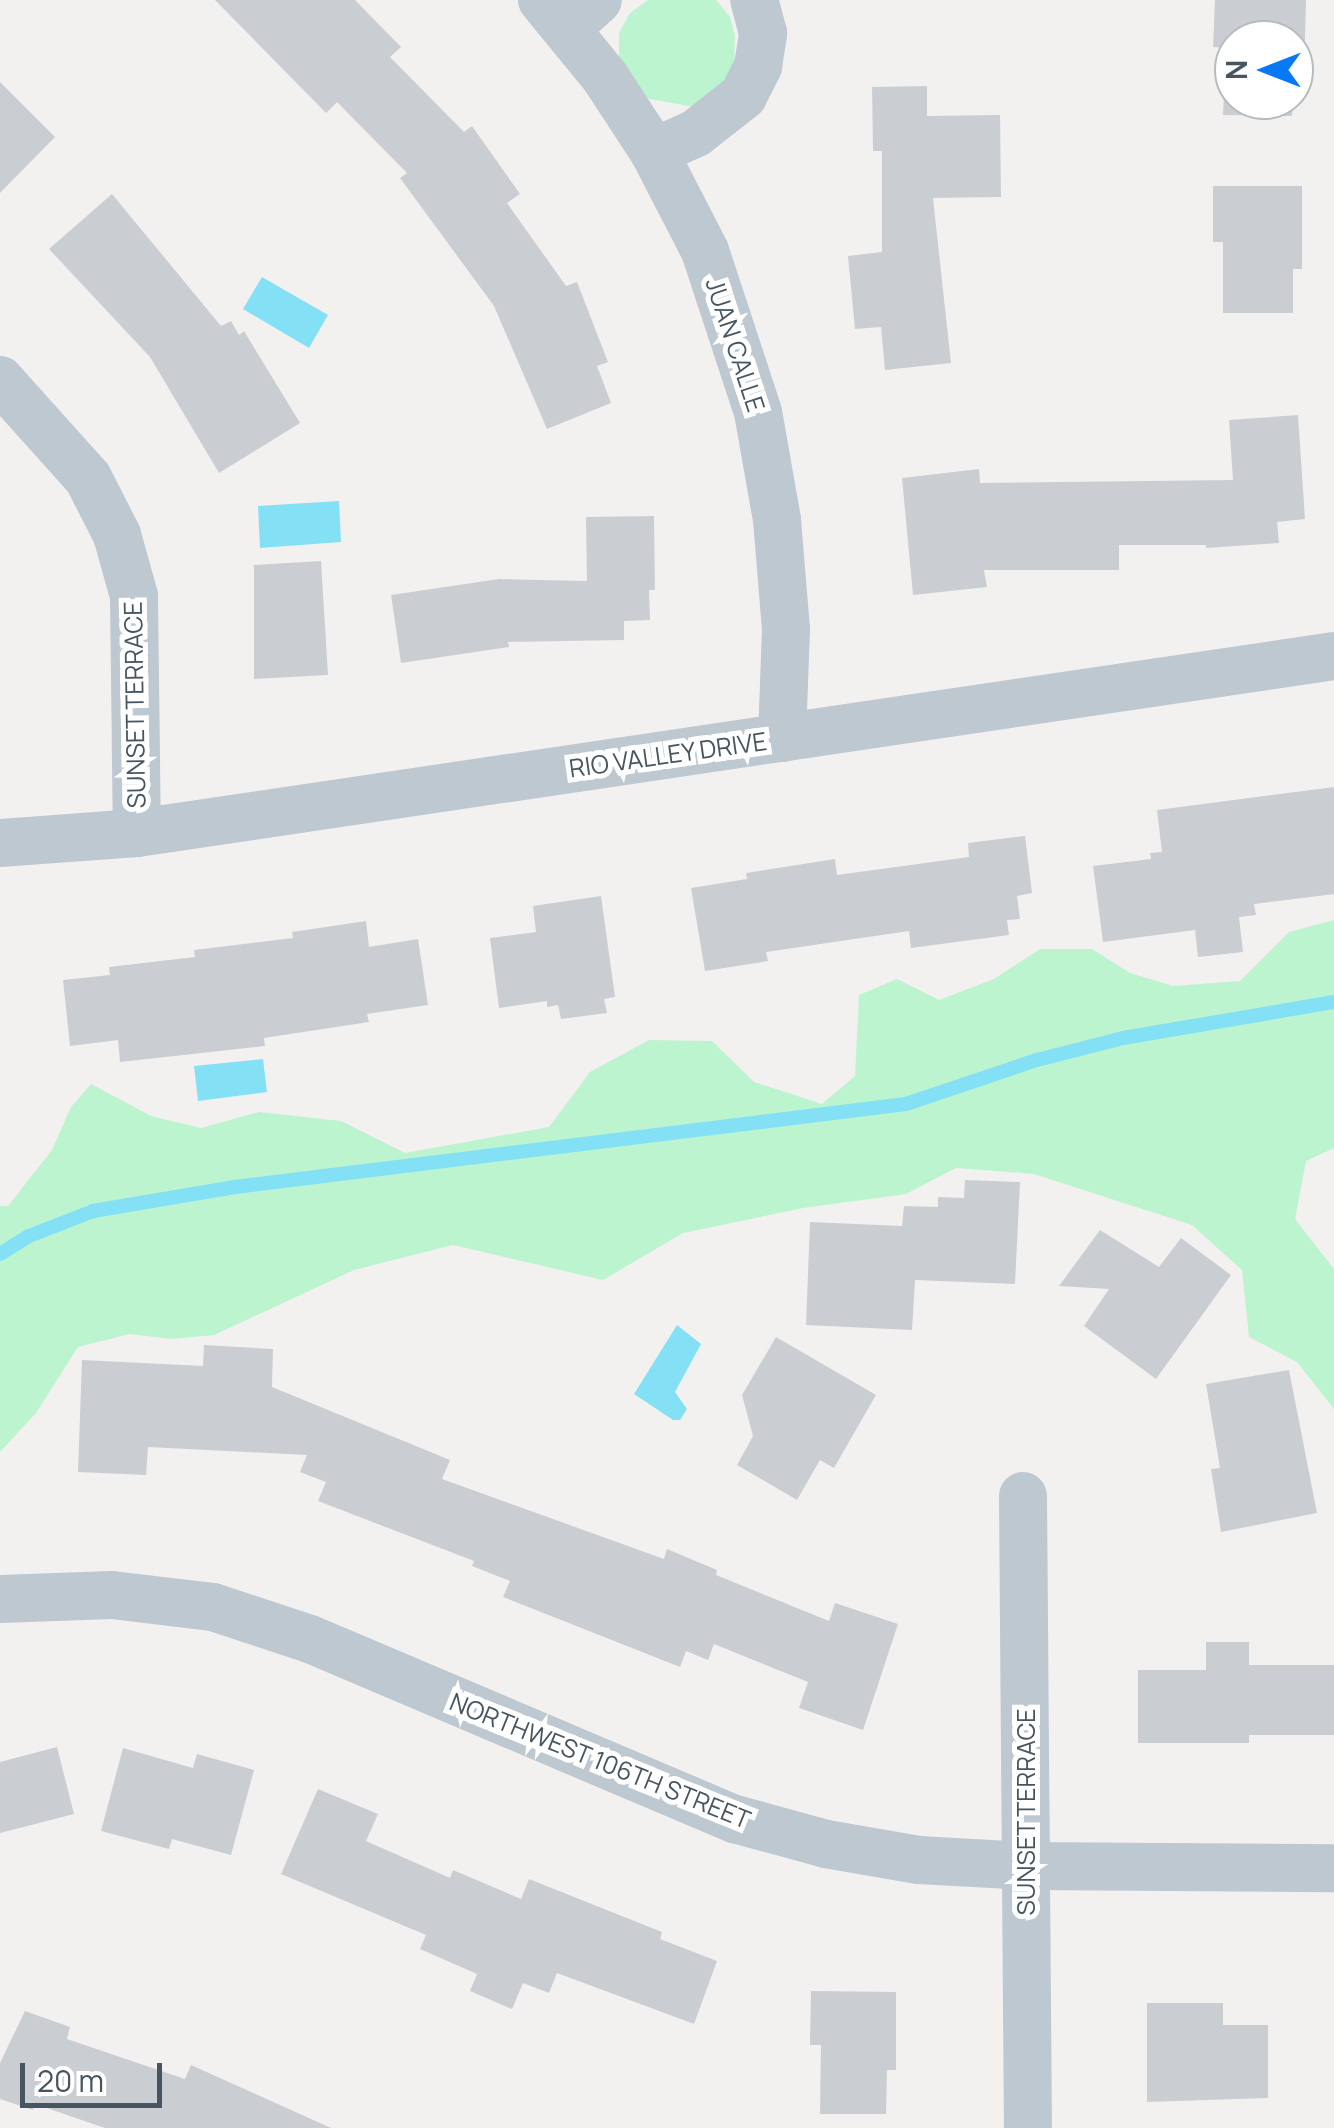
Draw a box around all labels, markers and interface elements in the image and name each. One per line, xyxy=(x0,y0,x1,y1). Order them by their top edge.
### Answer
north arrow xyxy=(1214,20,1314,120)
text: N xyxy=(1217,60,1255,80)
street label: JUAN CALLE xyxy=(699,274,771,416)
street label: SUNSET TERRACE xyxy=(118,601,152,809)
street label: RIO VALLEY DRIVE xyxy=(567,726,769,784)
street label: NORTHWEST 106TH STREET xyxy=(445,1687,755,1835)
street label: SUNSET TERRACE xyxy=(1011,1708,1041,1916)
scale bar xyxy=(25,2043,168,2105)
text: 20 m xyxy=(37,2060,104,2101)

